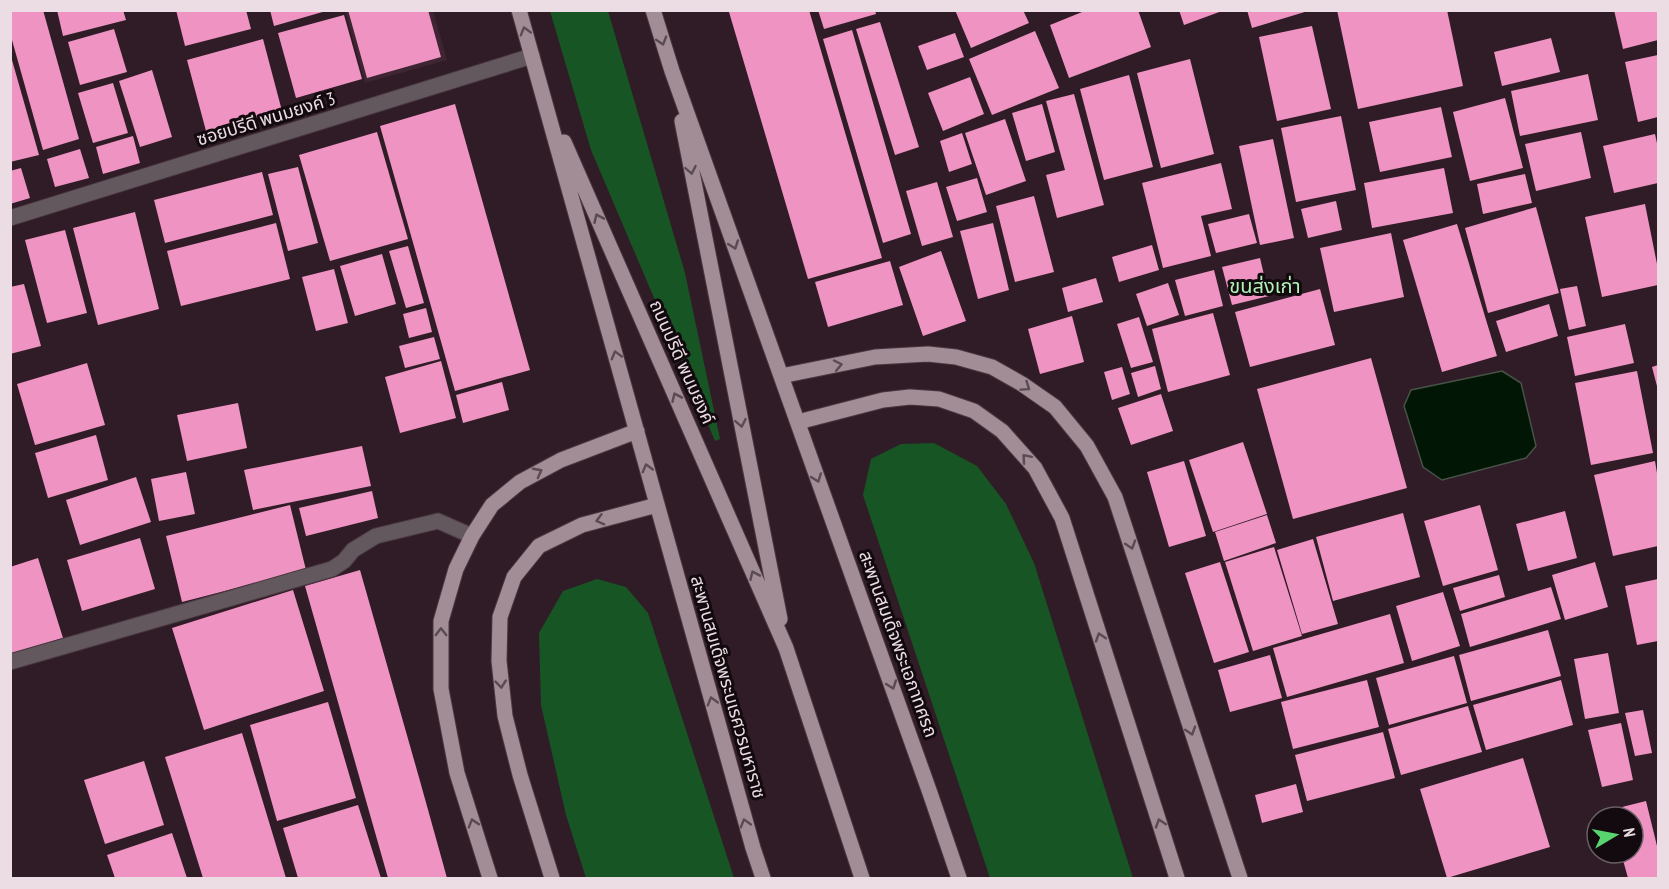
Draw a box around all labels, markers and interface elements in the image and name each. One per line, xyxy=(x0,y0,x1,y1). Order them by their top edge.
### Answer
one-way arrow xyxy=(520,26,532,37)
one-way arrow xyxy=(655,35,667,46)
street label: ซอยปรีดี พนมยงค์ 3 xyxy=(194,87,338,151)
one-way arrow xyxy=(684,164,697,174)
one-way arrow xyxy=(593,213,605,224)
one-way arrow xyxy=(726,239,739,250)
district label: ขนส่งเก่า xyxy=(1229,273,1301,299)
street label: ถนนปรีดี พนมยงค์ xyxy=(645,296,720,427)
one-way arrow xyxy=(610,350,623,360)
one-way arrow xyxy=(833,359,843,372)
one-way arrow xyxy=(1019,380,1030,391)
one-way arrow xyxy=(671,392,683,403)
one-way arrow xyxy=(734,417,747,427)
one-way arrow xyxy=(1022,454,1033,465)
one-way arrow xyxy=(642,463,654,474)
one-way arrow xyxy=(532,468,542,479)
one-way arrow xyxy=(810,472,823,482)
one-way arrow xyxy=(596,513,606,525)
one-way arrow xyxy=(1123,539,1136,550)
street label: สะพานสมเด็จพระเอกาทศรถ xyxy=(854,547,943,740)
one-way arrow xyxy=(749,571,761,582)
street label: สะพานสมเด็จพระนเรศวรมหาราช xyxy=(686,573,771,801)
one-way arrow xyxy=(435,627,447,636)
one-way arrow xyxy=(1095,632,1108,643)
one-way arrow xyxy=(494,679,507,688)
one-way arrow xyxy=(884,680,897,690)
one-way arrow xyxy=(706,696,719,706)
one-way arrow xyxy=(1184,725,1197,736)
north arrow xyxy=(1585,805,1645,865)
one-way arrow xyxy=(467,818,480,829)
one-way arrow xyxy=(740,818,753,828)
one-way arrow xyxy=(1154,818,1167,829)
text: N xyxy=(1619,826,1640,838)

